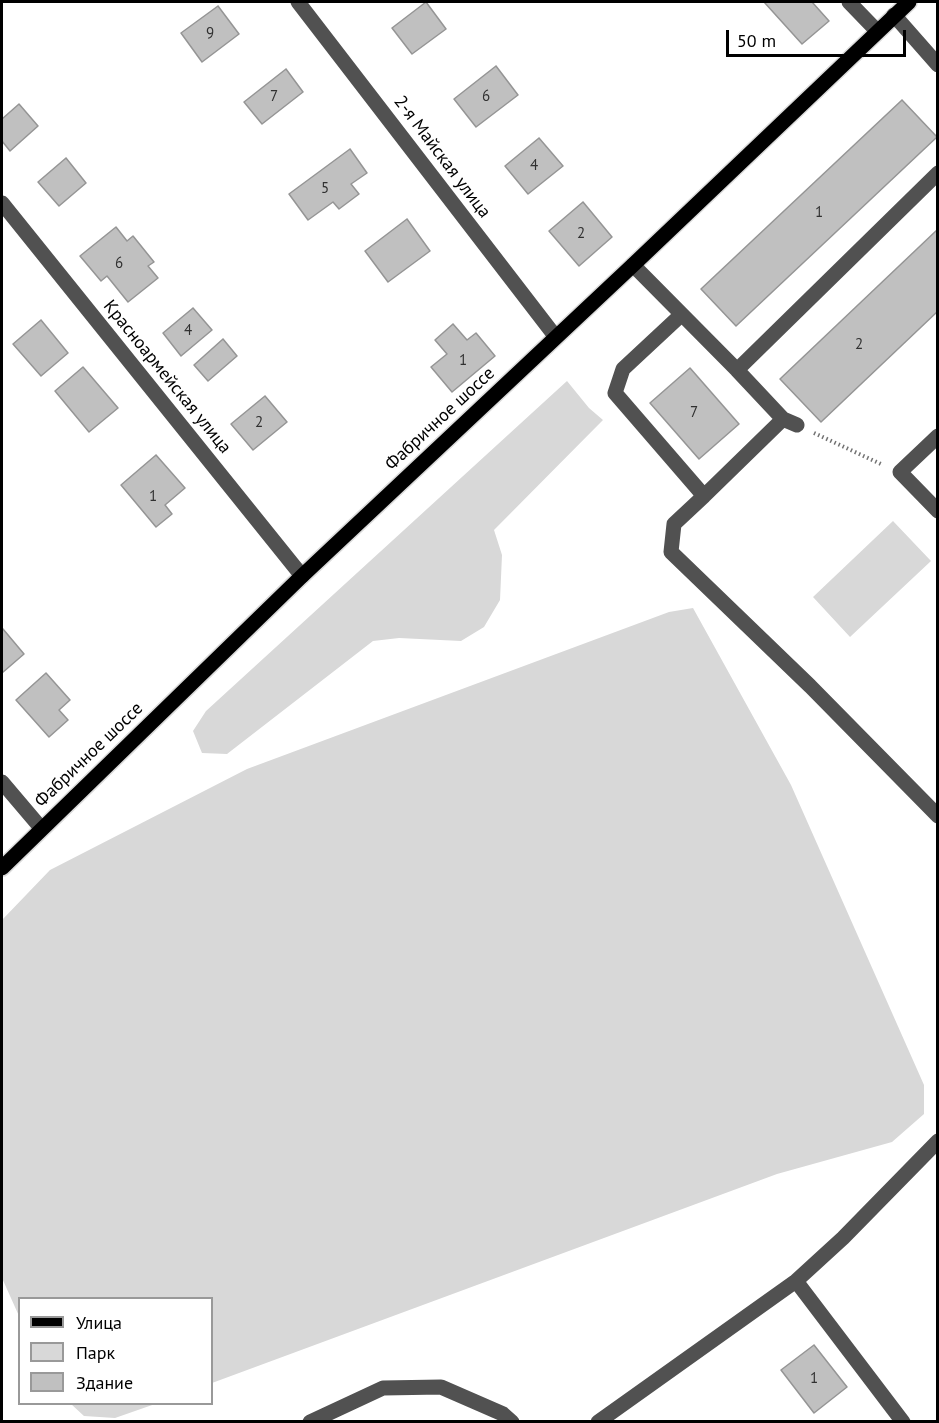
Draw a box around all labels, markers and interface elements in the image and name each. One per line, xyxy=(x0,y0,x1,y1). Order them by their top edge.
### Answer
scale bar xyxy=(729,18,909,56)
house number: 9 xyxy=(206,25,214,43)
text: 50 m xyxy=(737,29,776,52)
house number: 7 xyxy=(270,88,278,106)
house number: 6 xyxy=(482,88,490,106)
street label: 2-я Майская улица xyxy=(389,92,495,222)
house number: 4 xyxy=(530,157,538,175)
house number: 5 xyxy=(321,180,329,198)
house number: 1 xyxy=(815,204,823,222)
house number: 2 xyxy=(577,225,585,243)
house number: 6 xyxy=(115,255,123,273)
street label: Красноармейская улица xyxy=(98,296,236,458)
house number: 4 xyxy=(184,322,192,340)
house number: 2 xyxy=(855,336,863,354)
house number: 1 xyxy=(459,352,467,370)
street label: Фабричное шоссе xyxy=(381,363,499,475)
house number: 7 xyxy=(690,404,698,422)
house number: 2 xyxy=(255,414,263,432)
house number: 1 xyxy=(149,488,157,506)
street label: Фабричное шоссе xyxy=(31,698,147,812)
legend xyxy=(18,1297,213,1405)
text: Улица xyxy=(76,1311,122,1334)
text: Парк xyxy=(76,1341,115,1364)
house number: 1 xyxy=(810,1370,818,1388)
text: Здание xyxy=(76,1371,133,1394)

